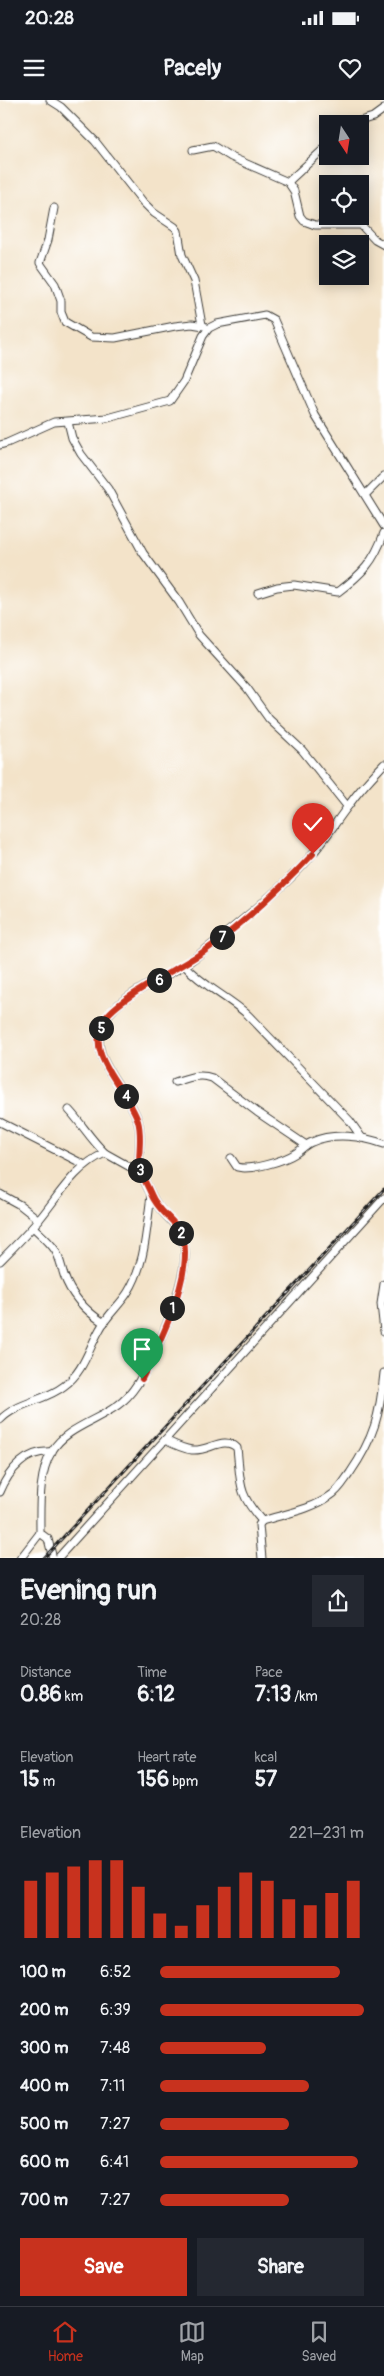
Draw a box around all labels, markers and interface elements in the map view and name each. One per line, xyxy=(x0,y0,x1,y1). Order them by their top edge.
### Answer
text: 20:28 xyxy=(25,6,74,30)
icon: menu xyxy=(20,54,48,82)
text: Pacely xyxy=(163,54,221,82)
icon: heart xyxy=(336,54,364,82)
north arrow xyxy=(319,115,369,165)
map controls xyxy=(319,115,369,285)
button: locate xyxy=(319,175,369,225)
button: layers xyxy=(319,235,369,285)
pin xyxy=(292,803,334,854)
icon: check xyxy=(299,810,327,838)
pin: 7 xyxy=(210,924,234,950)
text: 7 xyxy=(219,929,226,946)
pin: 6 xyxy=(146,968,172,992)
text: 6 xyxy=(155,972,164,989)
pin: 5 xyxy=(88,1016,114,1040)
text: 5 xyxy=(98,1020,105,1037)
pin: 4 xyxy=(114,1084,138,1108)
text: 4 xyxy=(122,1088,131,1105)
pin: 3 xyxy=(128,1158,152,1182)
text: 3 xyxy=(137,1162,144,1179)
pin: 2 xyxy=(168,1220,194,1246)
text: 2 xyxy=(178,1225,185,1242)
pin: 1 xyxy=(160,1296,184,1320)
text: 1 xyxy=(170,1300,175,1317)
pin xyxy=(121,1328,163,1379)
icon: arrive xyxy=(128,1335,156,1363)
text: Evening run xyxy=(20,1573,157,1608)
button: share xyxy=(312,1575,364,1627)
text: 20:28 xyxy=(20,1610,61,1630)
text: Distance xyxy=(20,1664,71,1681)
text: Time xyxy=(137,1664,167,1681)
text: Pace xyxy=(255,1664,282,1681)
text: 0.86 xyxy=(20,1681,62,1708)
text: 6:12 xyxy=(137,1681,175,1708)
text: 7:13 xyxy=(255,1681,291,1708)
text: km xyxy=(62,1688,83,1705)
text: /km xyxy=(291,1688,318,1705)
text: Elevation xyxy=(20,1749,73,1766)
text: Heart rate xyxy=(137,1749,196,1766)
text: kcal xyxy=(255,1749,277,1766)
text: 15 xyxy=(20,1766,40,1793)
text: 156 xyxy=(137,1766,169,1793)
text: 57 xyxy=(255,1766,277,1793)
text: m xyxy=(40,1773,55,1790)
text: bpm xyxy=(169,1773,198,1790)
text: Elevation xyxy=(20,1823,81,1843)
text: 221–231 m xyxy=(289,1823,364,1843)
text: 100 m xyxy=(20,1962,66,1982)
text: 6:52 xyxy=(100,1962,131,1982)
text: 200 m xyxy=(20,2000,68,2020)
text: 6:39 xyxy=(100,2000,131,2020)
text: 300 m xyxy=(20,2038,68,2058)
text: 7:48 xyxy=(100,2038,130,2058)
text: 400 m xyxy=(20,2076,69,2096)
text: 7:11 xyxy=(100,2076,125,2096)
text: 500 m xyxy=(20,2114,68,2134)
text: 7:27 xyxy=(100,2114,130,2134)
text: 600 m xyxy=(20,2152,69,2172)
text: 6:41 xyxy=(100,2152,129,2172)
text: 700 m xyxy=(20,2190,68,2210)
text: 7:27 xyxy=(100,2190,130,2210)
button: Save xyxy=(20,2238,187,2296)
button: Share xyxy=(197,2238,364,2296)
tab: Home xyxy=(48,2318,83,2365)
tab: Map xyxy=(178,2318,206,2365)
tab: Saved xyxy=(302,2318,336,2365)

